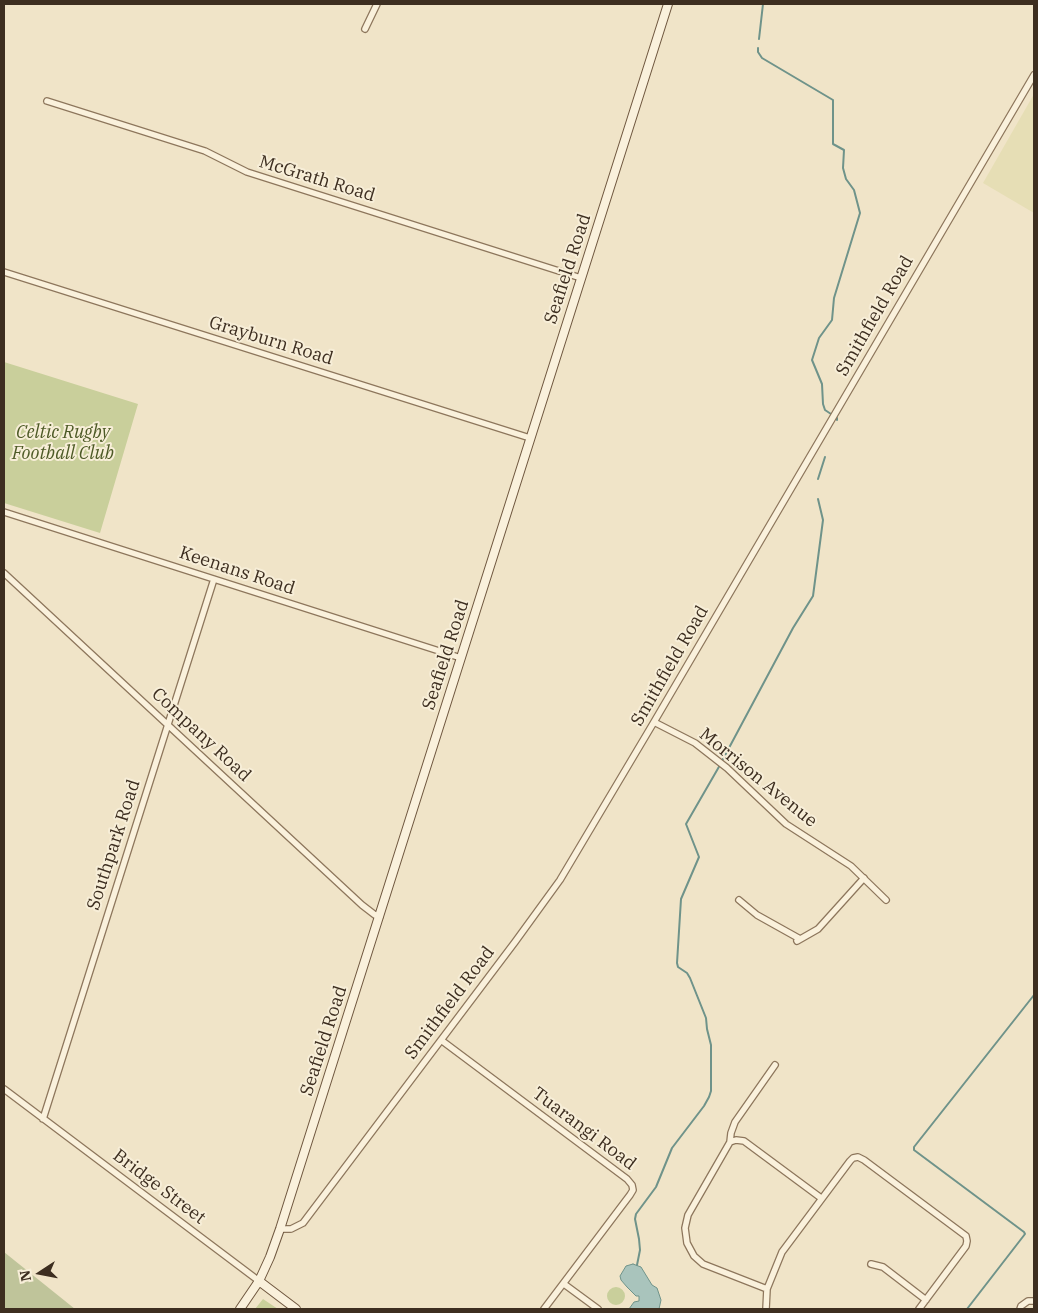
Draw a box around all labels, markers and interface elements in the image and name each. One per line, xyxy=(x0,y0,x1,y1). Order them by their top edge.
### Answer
street label: McGrath Road xyxy=(256,151,378,207)
street label: Seafield Road xyxy=(540,211,596,327)
street label: Smithfield Road xyxy=(832,252,918,380)
street label: Grayburn Road xyxy=(206,312,336,370)
park label: Celtic Rugby Football Club xyxy=(12,422,114,464)
street label: Keenans Road xyxy=(176,542,298,600)
street label: Seafield Road xyxy=(418,597,474,713)
street label: Smithfield Road xyxy=(627,602,713,730)
street label: Company Road xyxy=(147,684,255,786)
street label: Morrison Avenue xyxy=(695,724,821,832)
street label: Southpark Road xyxy=(83,777,145,913)
street label: Smithfield Road xyxy=(401,942,499,1064)
street label: Seafield Road xyxy=(296,983,352,1099)
street label: Tuarangi Road xyxy=(528,1083,640,1175)
street label: Bridge Street xyxy=(108,1145,210,1229)
north arrow xyxy=(15,1248,65,1298)
text: N xyxy=(15,1269,35,1283)

